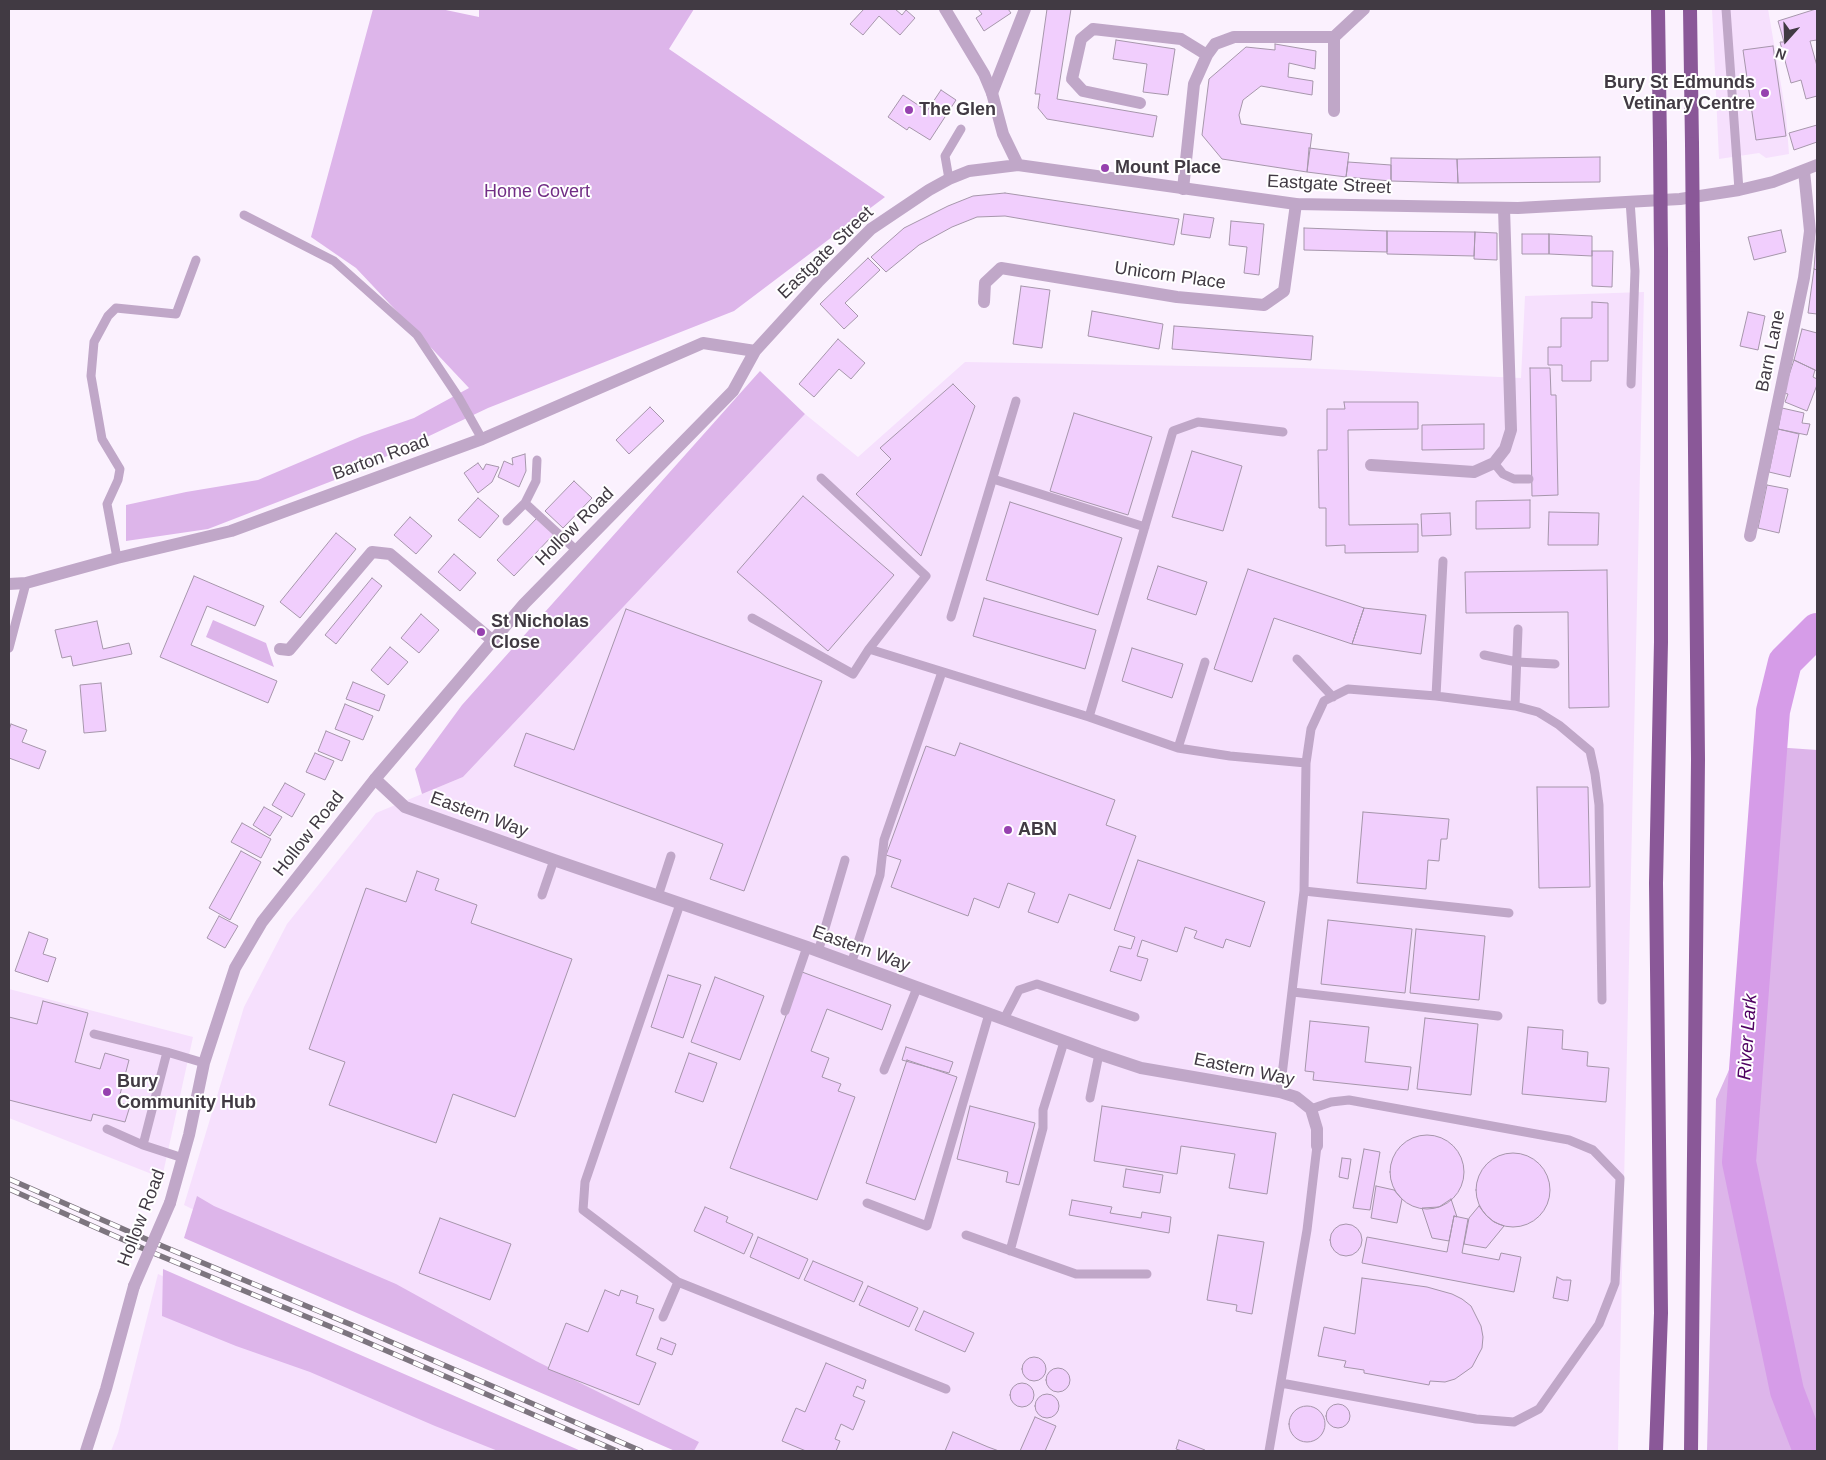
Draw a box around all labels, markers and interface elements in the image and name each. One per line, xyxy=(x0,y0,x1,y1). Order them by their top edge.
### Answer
north arrow xyxy=(1761,15,1811,65)
text: N xyxy=(1773,45,1788,63)
place label: Bury St Edmunds Vetinary Centre xyxy=(1604,72,1755,115)
marker: Bury St Edmunds Vetinary Centre xyxy=(1759,87,1771,99)
place label: The Glen xyxy=(919,99,996,121)
marker: The Glen xyxy=(903,104,915,116)
place label: Mount Place xyxy=(1115,157,1221,179)
marker: Mount Place xyxy=(1099,162,1111,174)
street label: Eastgate Street xyxy=(1266,171,1392,199)
park label: Home Covert xyxy=(484,181,590,203)
street label: Eastgate Street xyxy=(774,202,878,304)
street label: Unicorn Place xyxy=(1113,258,1227,294)
street label: Barn Lane xyxy=(1752,308,1790,394)
street label: Barton Road xyxy=(330,431,432,485)
street label: Hollow Road xyxy=(531,483,619,571)
place label: St Nicholas Close xyxy=(491,611,589,654)
marker: St Nicholas Close xyxy=(475,626,487,638)
street label: Hollow Road xyxy=(269,787,349,881)
street label: Eastern Way xyxy=(427,787,531,843)
place label: ABN xyxy=(1018,819,1057,841)
marker: ABN xyxy=(1002,824,1014,836)
street label: Eastern Way xyxy=(809,921,913,977)
water label: River Lark xyxy=(1734,993,1762,1081)
street label: Eastern Way xyxy=(1192,1049,1296,1091)
place label: Bury Community Hub xyxy=(117,1071,256,1114)
marker: Bury Community Hub xyxy=(101,1086,113,1098)
street label: Hollow Road xyxy=(114,1166,170,1270)

